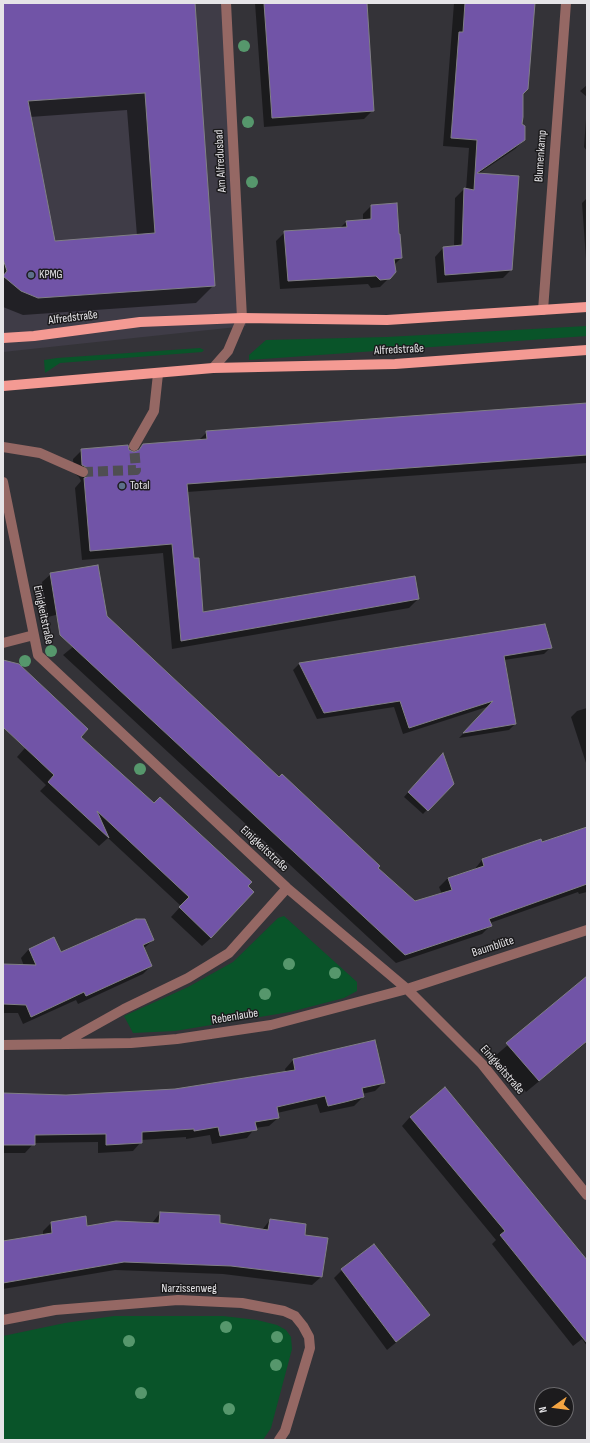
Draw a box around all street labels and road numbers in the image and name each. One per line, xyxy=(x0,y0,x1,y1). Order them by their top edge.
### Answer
street label: Am Alfredusbad xyxy=(212,129,230,193)
street label: Blumenkamp xyxy=(532,129,550,183)
street label: Alfredstraße xyxy=(47,308,99,328)
street label: Alfredstraße xyxy=(374,342,424,358)
street label: Einigkeitstraße xyxy=(30,584,56,646)
street label: Einigkeitstraße xyxy=(237,823,291,875)
street label: Baumblüte xyxy=(470,933,516,961)
street label: Rebenlaube xyxy=(211,1006,259,1028)
street label: Einigkeitstraße xyxy=(477,1043,527,1097)
street label: Narzissenweg xyxy=(161,1282,217,1296)

